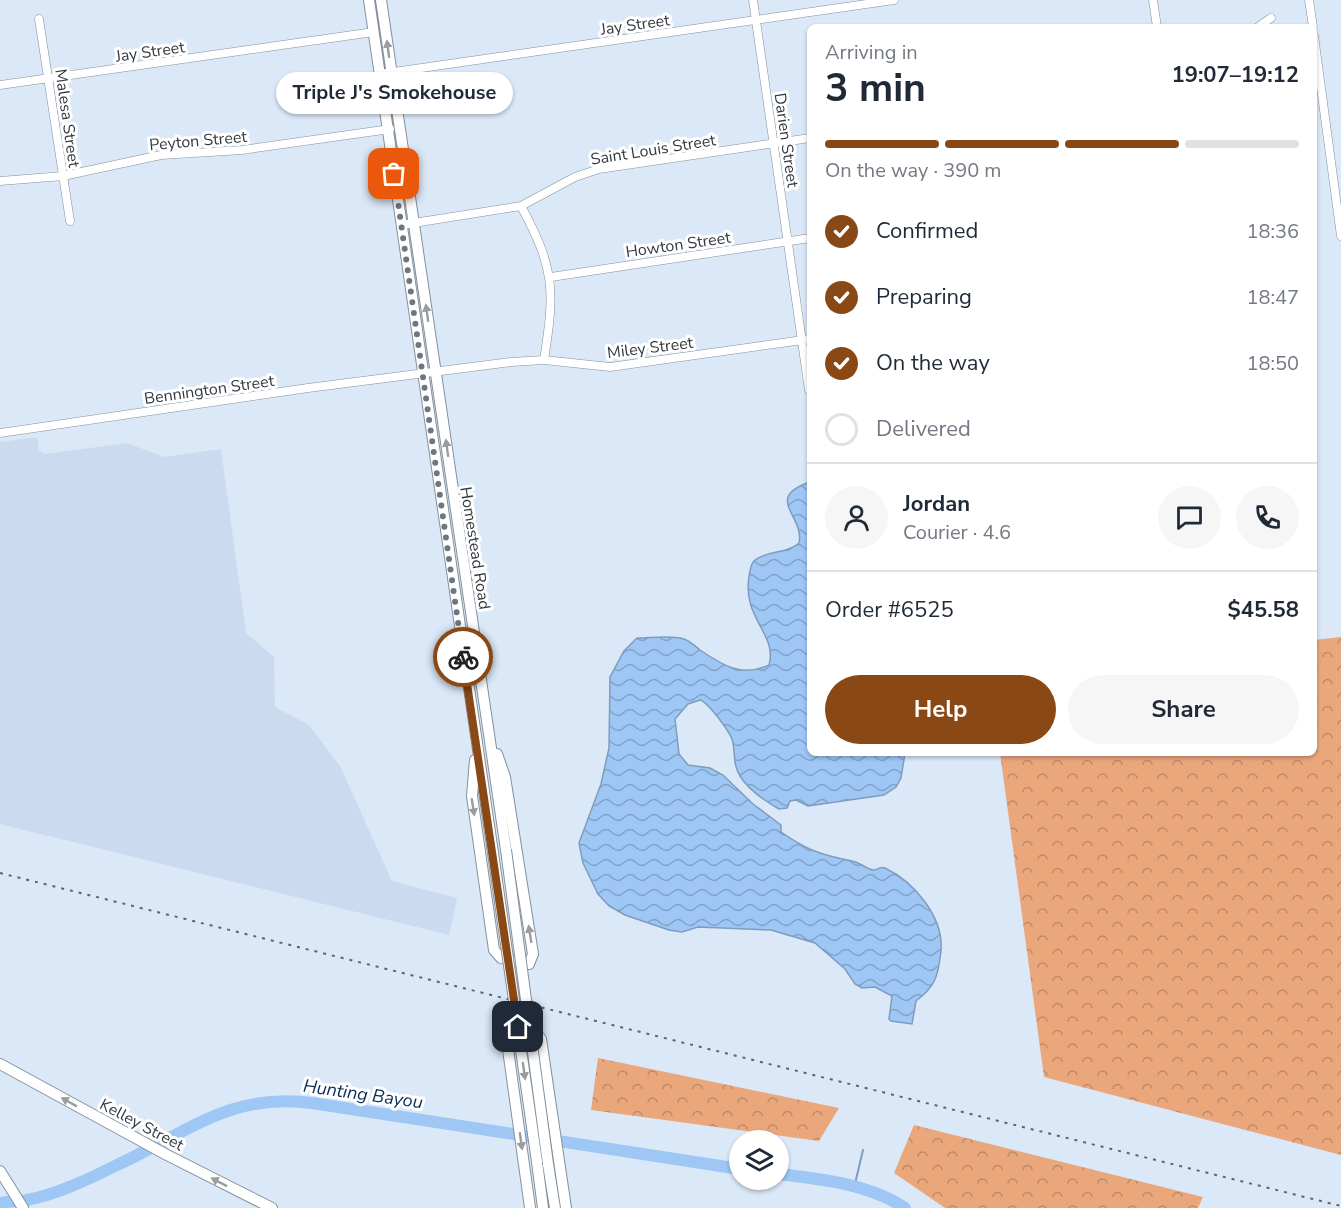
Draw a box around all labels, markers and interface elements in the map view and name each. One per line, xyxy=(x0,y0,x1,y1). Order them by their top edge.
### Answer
street label: Jay Street xyxy=(598,9,672,41)
street label: Jay Street xyxy=(113,36,187,68)
one-way arrow xyxy=(384,39,393,58)
text: Arriving in xyxy=(825,39,918,66)
text: 19:07–19:12 xyxy=(1171,60,1299,90)
text: 3 min xyxy=(825,62,926,115)
street label: Malesa Street xyxy=(49,67,85,169)
callout: Triple J's Smokehouse xyxy=(276,72,512,114)
text: Triple J's Smokehouse xyxy=(293,79,496,106)
street label: Darien Street xyxy=(768,91,804,189)
street label: Peyton Street xyxy=(148,126,248,156)
street label: Saint Louis Street xyxy=(589,129,718,171)
pin xyxy=(368,148,419,199)
icon: bag xyxy=(377,157,410,190)
text: On the way · 390 m xyxy=(825,157,1001,184)
icon: check xyxy=(825,215,858,248)
text: Confirmed xyxy=(876,216,978,246)
text: 18:36 xyxy=(1246,218,1299,245)
street label: Howton Street xyxy=(624,227,732,263)
icon: check xyxy=(825,281,858,314)
text: Preparing xyxy=(876,282,972,312)
text: 18:47 xyxy=(1246,284,1299,311)
one-way arrow xyxy=(423,303,432,322)
street label: Miley Street xyxy=(606,332,695,364)
icon: check xyxy=(825,347,858,380)
text: On the way xyxy=(876,348,990,378)
text: 18:50 xyxy=(1246,350,1299,377)
street label: Bennington Street xyxy=(143,370,276,410)
text: Delivered xyxy=(876,414,971,444)
one-way arrow xyxy=(442,438,451,457)
street label: Homestead Road xyxy=(454,485,496,611)
button: person xyxy=(825,486,888,549)
button: chat xyxy=(1158,486,1221,549)
button: phone xyxy=(1236,486,1299,549)
text: Jordan xyxy=(903,489,970,519)
text: Courier · 4.6 xyxy=(903,519,1011,546)
text: Order #6525 xyxy=(825,595,954,625)
text: $45.58 xyxy=(1228,595,1299,625)
courier xyxy=(433,627,493,687)
icon: bike xyxy=(447,641,480,674)
button: Help xyxy=(825,675,1056,744)
button: Share xyxy=(1068,675,1299,744)
one-way arrow xyxy=(469,798,478,817)
one-way arrow xyxy=(526,924,535,943)
pin xyxy=(492,1001,543,1052)
icon: home xyxy=(501,1010,534,1043)
one-way arrow xyxy=(519,1061,528,1080)
water label: Hunting Bayou xyxy=(302,1074,424,1114)
street label: Kelley Street xyxy=(96,1094,188,1156)
one-way arrow xyxy=(61,1097,78,1107)
map controls xyxy=(729,1130,789,1190)
button: layers xyxy=(729,1130,789,1190)
one-way arrow xyxy=(516,1131,525,1150)
one-way arrow xyxy=(211,1177,228,1186)

